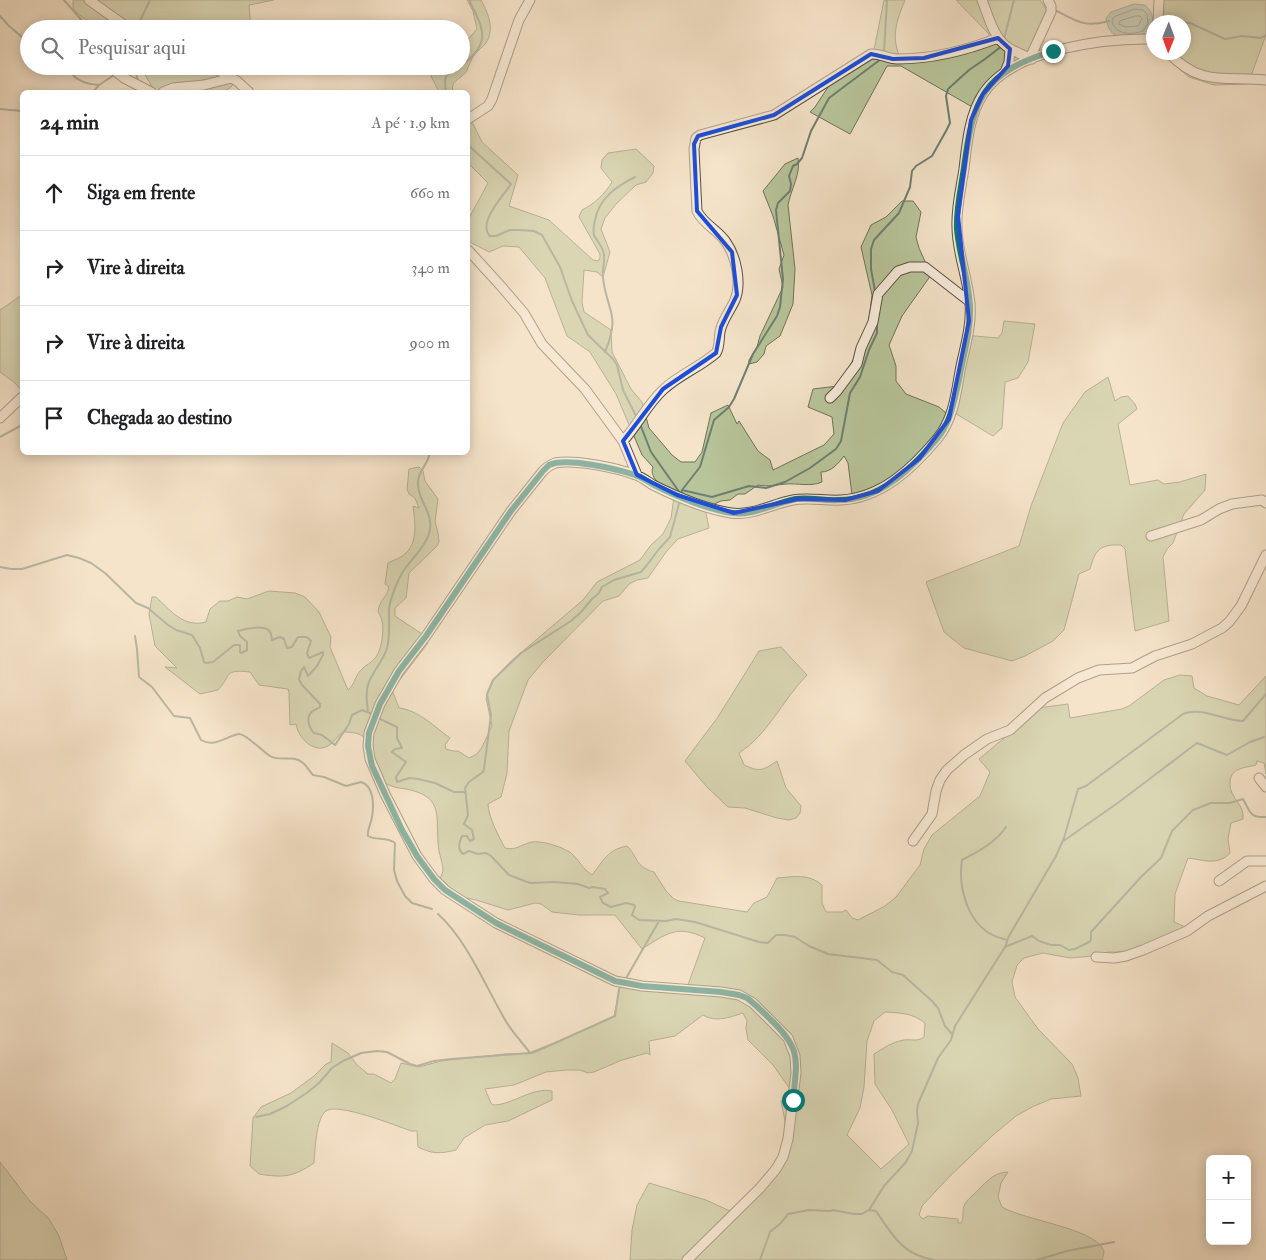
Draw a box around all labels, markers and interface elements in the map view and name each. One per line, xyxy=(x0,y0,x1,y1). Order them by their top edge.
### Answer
north arrow xyxy=(1146,15,1191,60)
search box xyxy=(20,20,470,75)
icon: search xyxy=(38,34,66,62)
text: Pesquisar aqui xyxy=(78,36,186,60)
route end xyxy=(1042,40,1065,63)
text: 24 min xyxy=(40,109,99,136)
text: A pé · 1.9 km xyxy=(371,113,450,133)
icon: ahead xyxy=(40,179,68,207)
text: Siga em frente xyxy=(87,181,195,205)
text: 660 m xyxy=(410,183,450,203)
icon: right xyxy=(40,254,68,282)
text: Vire à direita xyxy=(87,256,184,280)
text: 340 m xyxy=(411,258,450,278)
icon: right xyxy=(40,329,68,357)
text: Vire à direita xyxy=(87,331,184,355)
text: 900 m xyxy=(410,333,450,353)
icon: arrive xyxy=(40,404,68,432)
text: Chegada ao destino xyxy=(87,406,232,430)
route start xyxy=(782,1089,805,1112)
map controls xyxy=(1206,1155,1251,1245)
button: + xyxy=(1206,1155,1251,1200)
button: − xyxy=(1206,1200,1251,1245)

